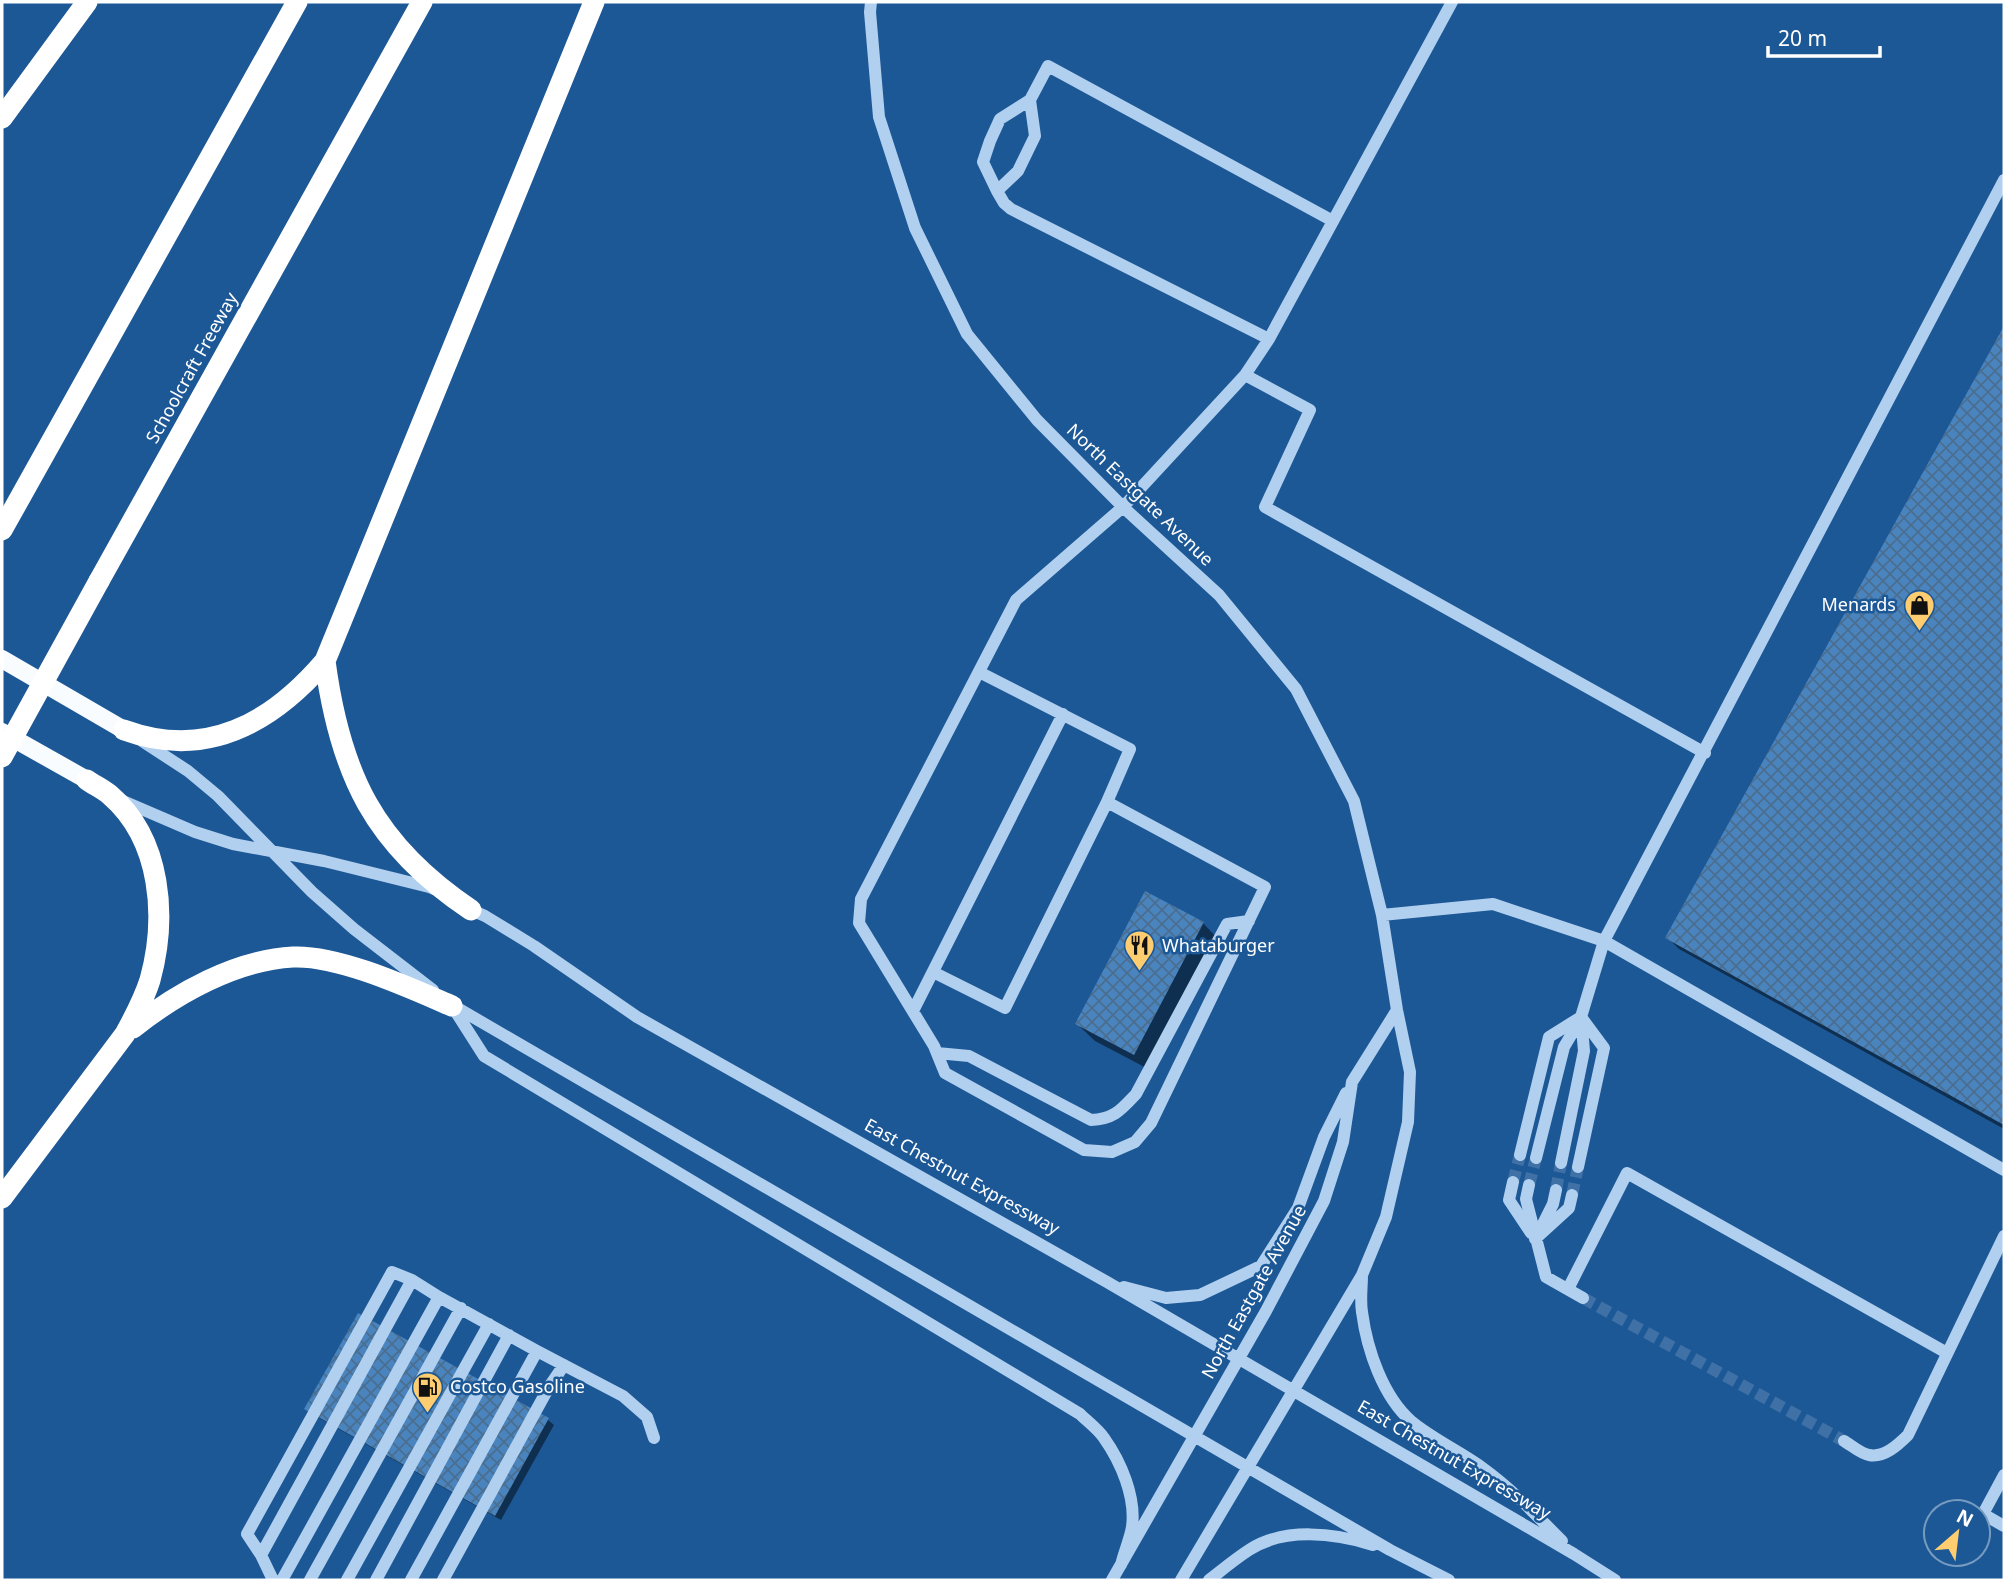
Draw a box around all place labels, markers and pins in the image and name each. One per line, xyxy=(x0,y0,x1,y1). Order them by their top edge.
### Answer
shop icon: Menards xyxy=(1902,588,1936,632)
place label: Menards xyxy=(1822,592,1896,616)
restaurant icon: Whataburger xyxy=(1122,929,1156,973)
place label: Whataburger xyxy=(1162,933,1275,957)
fuel station icon: Costco Gasoline xyxy=(410,1370,444,1414)
place label: Costco Gasoline xyxy=(450,1374,585,1398)

